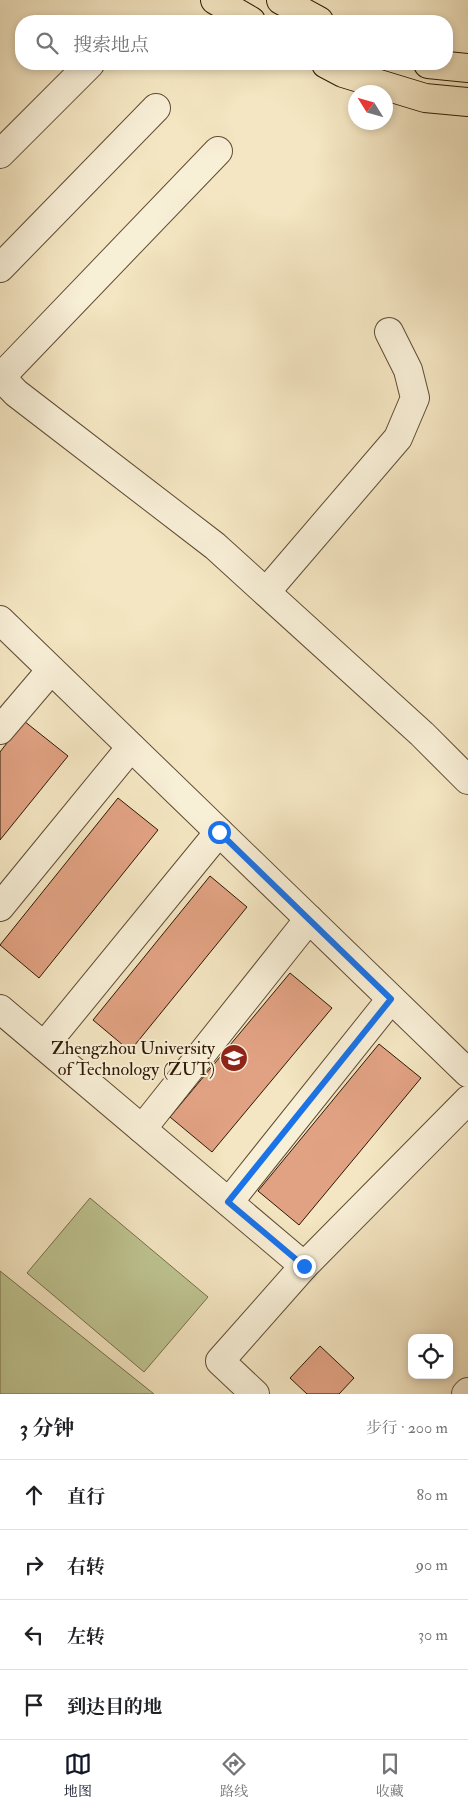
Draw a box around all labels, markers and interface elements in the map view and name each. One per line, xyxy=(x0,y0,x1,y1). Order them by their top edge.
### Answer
search box xyxy=(15,15,453,70)
icon: search xyxy=(33,29,61,57)
text: 搜索地点 xyxy=(73,33,149,57)
north arrow xyxy=(348,85,393,130)
route start xyxy=(208,821,231,844)
place label: Zhengzhou University of Technology (ZUT) xyxy=(51,1037,216,1081)
school or university icon: Zhengzhou University of Technology (ZUT) xyxy=(219,1043,249,1073)
route end xyxy=(293,1255,316,1278)
map controls xyxy=(408,1334,453,1379)
button: locate xyxy=(408,1334,453,1379)
text: 3 分钟 xyxy=(20,1415,74,1442)
text: 步行 · 200 m xyxy=(366,1418,448,1438)
icon: ahead xyxy=(20,1481,48,1509)
text: 直行 xyxy=(67,1485,105,1509)
text: 80 m xyxy=(417,1485,448,1505)
icon: right xyxy=(20,1551,48,1579)
text: 右转 xyxy=(67,1555,105,1579)
text: 90 m xyxy=(416,1555,448,1575)
icon: left xyxy=(20,1621,48,1649)
text: 左转 xyxy=(67,1625,105,1649)
text: 30 m xyxy=(418,1625,448,1645)
icon: arrive xyxy=(20,1691,48,1719)
text: 到达目的地 xyxy=(67,1695,162,1719)
tab: 地图 xyxy=(64,1750,92,1800)
tab: 路线 xyxy=(220,1750,248,1800)
tab: 收藏 xyxy=(376,1750,404,1800)

